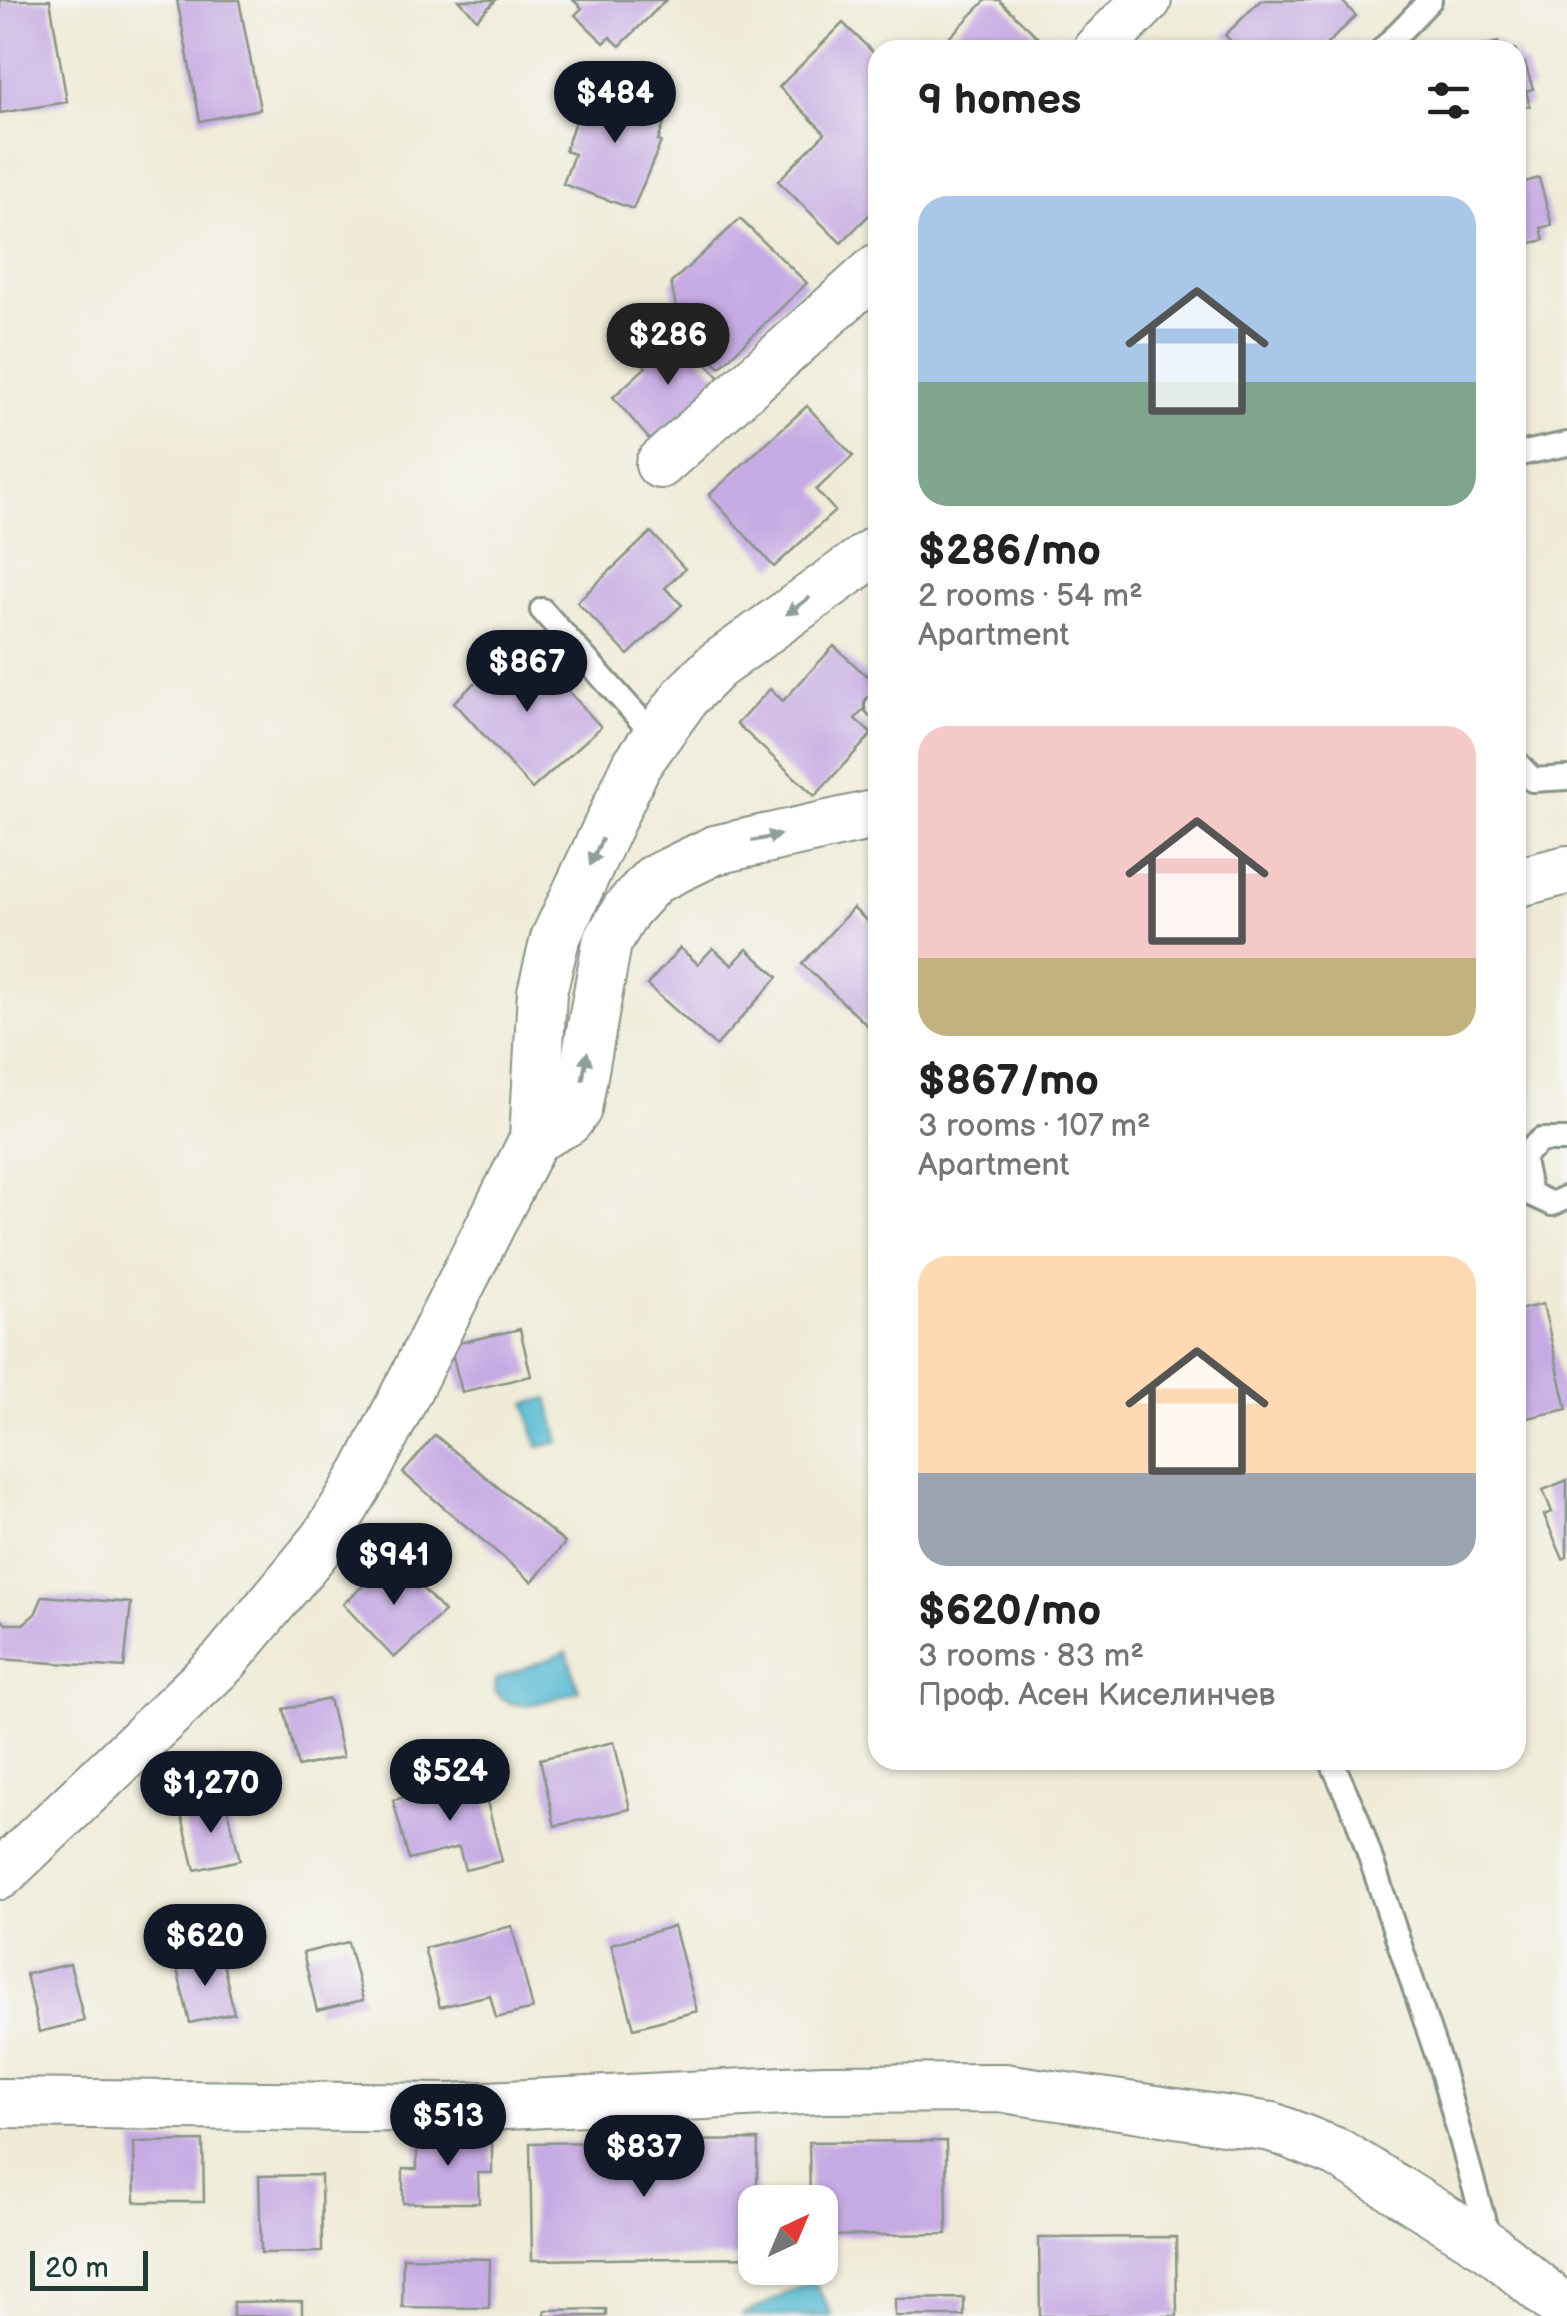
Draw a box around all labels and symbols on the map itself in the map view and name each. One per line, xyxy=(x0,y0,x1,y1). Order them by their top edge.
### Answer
pin: $484 xyxy=(556,61,674,146)
pin: $286 xyxy=(609,303,727,388)
one-way arrow xyxy=(785,596,812,615)
pin: $867 xyxy=(468,630,586,715)
one-way arrow xyxy=(751,830,782,845)
one-way arrow xyxy=(587,837,604,866)
one-way arrow xyxy=(578,1050,593,1082)
pin: $941 xyxy=(335,1523,453,1608)
pin: $524 xyxy=(391,1739,509,1824)
pin: $1,270 xyxy=(130,1751,292,1836)
pin: $620 xyxy=(146,1904,264,1989)
pin: $513 xyxy=(389,2084,507,2169)
pin: $837 xyxy=(585,2115,703,2200)
north arrow xyxy=(738,2185,838,2285)
scale bar xyxy=(30,2246,148,2290)

